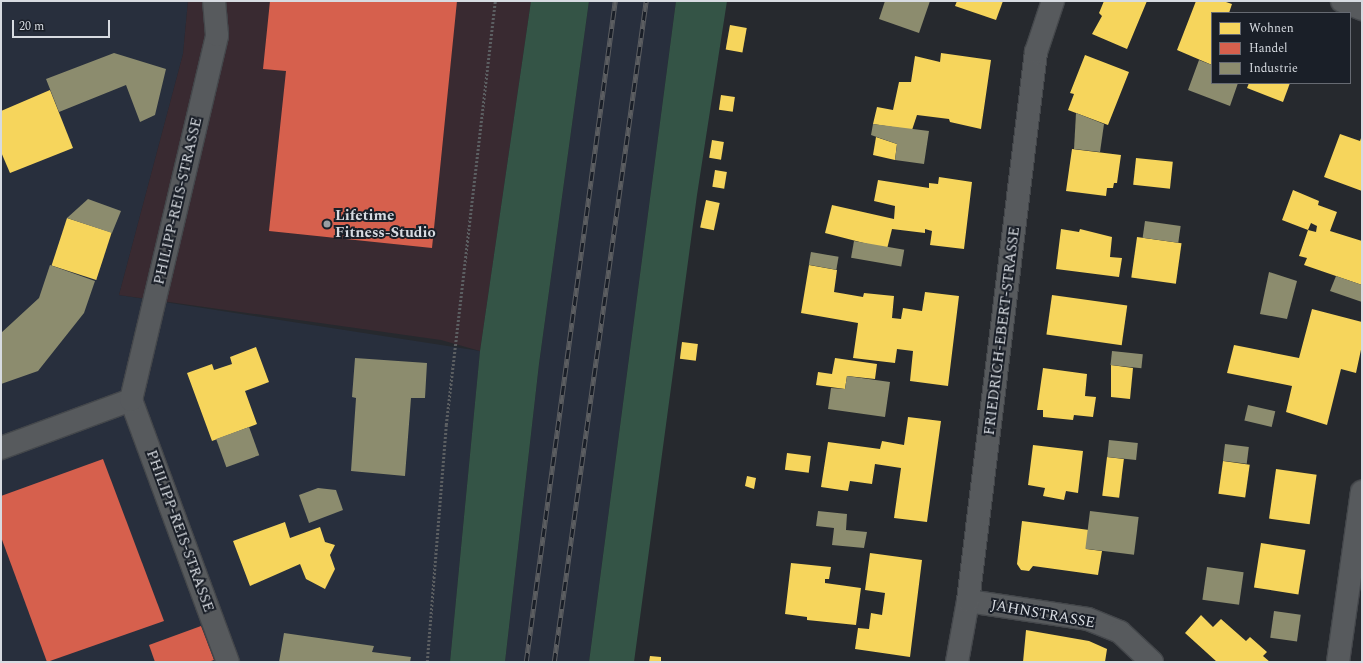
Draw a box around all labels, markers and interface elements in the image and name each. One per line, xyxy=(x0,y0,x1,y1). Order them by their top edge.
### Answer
scale bar xyxy=(14,12,112,38)
legend xyxy=(1211,12,1351,84)
text: 20 m xyxy=(19,17,44,36)
text: Wohnen xyxy=(1249,19,1294,38)
text: Handel xyxy=(1249,39,1288,58)
text: Industrie xyxy=(1249,59,1298,78)
street label: PHILIPP-REIS-STRASSE xyxy=(150,116,206,286)
place label: Lifetime Fitness-Studio xyxy=(335,206,436,241)
marker: Lifetime Fitness-Studio xyxy=(322,219,332,229)
street label: FRIEDRICH-EBERT-STRASSE xyxy=(980,226,1024,436)
street label: PHILIPP-REIS-STRASSE xyxy=(142,447,218,615)
street label: JAHNSTRASSE xyxy=(989,596,1097,632)

